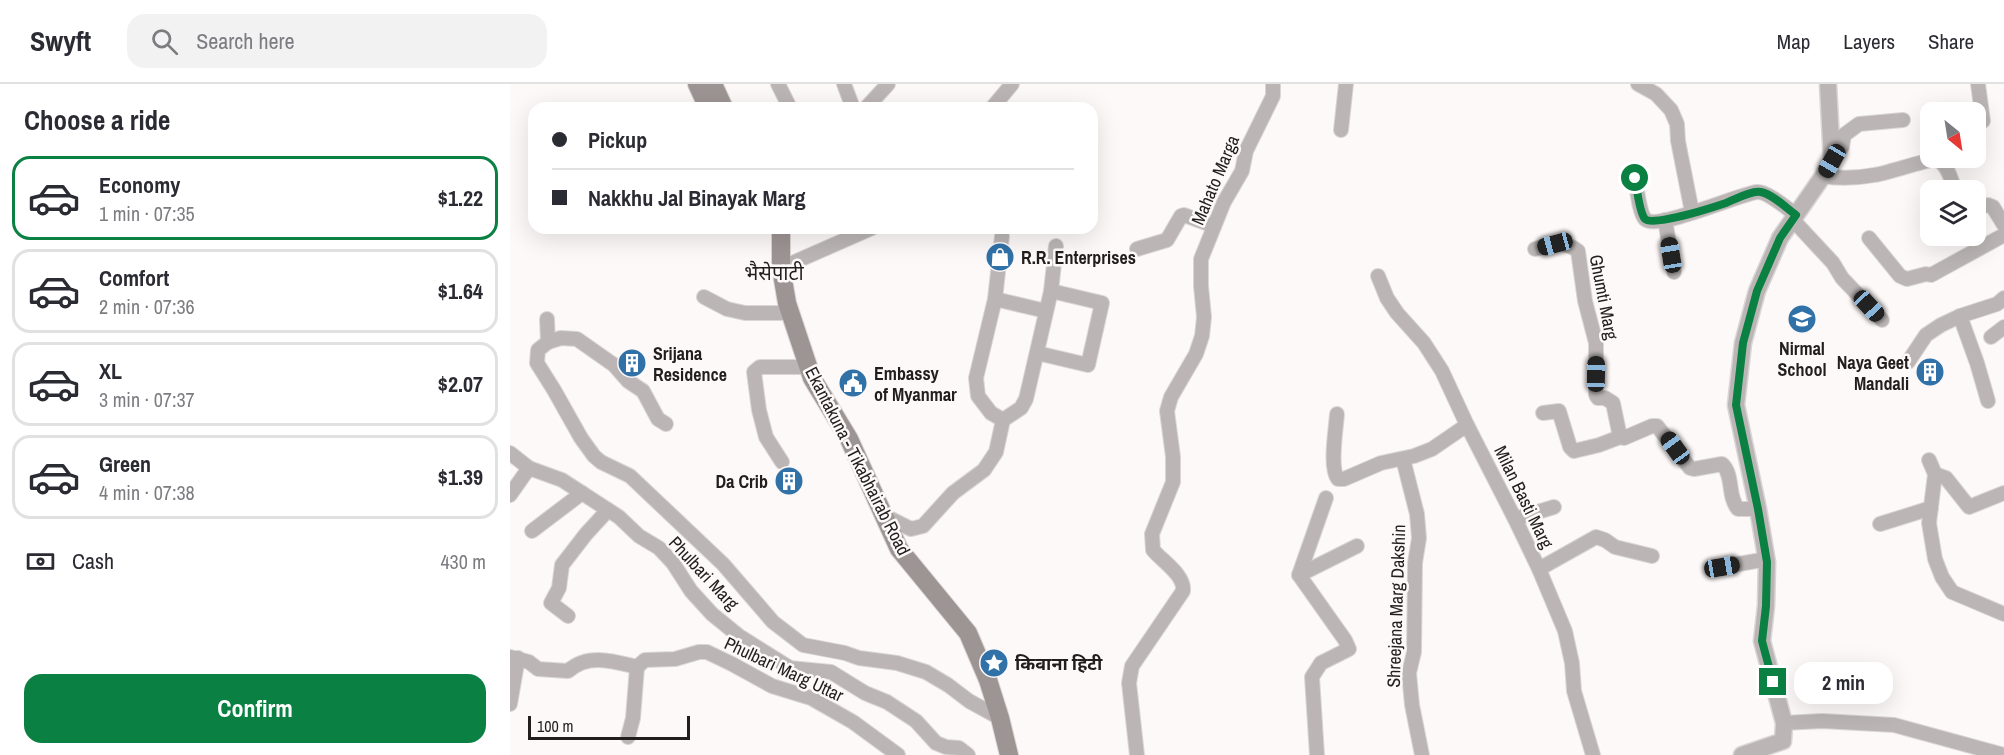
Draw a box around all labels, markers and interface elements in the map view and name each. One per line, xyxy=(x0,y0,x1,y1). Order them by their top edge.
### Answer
search box xyxy=(127,14,547,68)
text: Swyft xyxy=(30,22,91,60)
icon: search xyxy=(148,25,181,58)
text: Search here xyxy=(196,26,295,56)
text: Map xyxy=(1777,27,1810,56)
text: Layers xyxy=(1843,27,1895,56)
text: Share xyxy=(1928,27,1974,56)
text: Choose a ride xyxy=(24,102,170,138)
north arrow xyxy=(1920,102,1986,168)
map controls xyxy=(1920,102,1986,246)
text: Pickup xyxy=(588,125,647,155)
street label: Mahato Marga xyxy=(1185,131,1245,229)
car xyxy=(1815,141,1849,181)
route start xyxy=(1621,164,1648,191)
text: Economy xyxy=(99,170,180,200)
icon: car xyxy=(27,171,81,225)
button: layers xyxy=(1920,180,1986,246)
text: $1.22 xyxy=(438,183,483,213)
text: Nakkhu Jal Binayak Marg xyxy=(588,183,806,213)
text: 1 min · 07:35 xyxy=(99,200,195,227)
car xyxy=(1535,231,1575,257)
car xyxy=(1659,236,1683,274)
shop icon: R.R. Enterprises xyxy=(984,241,1016,273)
place label: R.R. Enterprises xyxy=(1021,245,1136,270)
street label: Ghumti Marg xyxy=(1584,252,1625,342)
district label: भैसेपाटी xyxy=(744,259,805,286)
text: Comfort xyxy=(99,263,169,293)
icon: car xyxy=(27,264,81,318)
text: $1.64 xyxy=(438,276,483,306)
car xyxy=(1850,287,1888,325)
text: 2 min · 07:36 xyxy=(99,293,195,320)
school or university icon: Nirmal School xyxy=(1786,303,1818,335)
place label: Nirmal School xyxy=(1777,336,1827,382)
place label: Srijana Residence xyxy=(653,341,727,387)
building icon: Srijana Residence xyxy=(616,347,648,379)
place label: Naya Geet Mandali xyxy=(1837,350,1909,396)
text: XL xyxy=(99,356,122,386)
car xyxy=(1587,356,1605,392)
building icon: Naya Geet Mandali xyxy=(1914,356,1946,388)
icon: car xyxy=(27,357,81,411)
place label: Embassy of Myanmar xyxy=(874,361,957,407)
street label: Ekantakuna - Tikabhairab Road xyxy=(799,362,917,560)
public building icon: Embassy of Myanmar xyxy=(837,367,869,399)
text: $2.07 xyxy=(438,369,483,399)
text: 3 min · 07:37 xyxy=(99,386,195,413)
car xyxy=(1657,428,1693,468)
street label: Milan Basti Marg xyxy=(1488,441,1560,553)
text: Green xyxy=(99,449,151,479)
icon: car xyxy=(27,450,81,504)
text: $1.39 xyxy=(438,462,483,492)
building icon: Da Crib xyxy=(773,465,805,497)
place label: Da Crib xyxy=(716,469,768,494)
text: 4 min · 07:38 xyxy=(99,479,195,506)
street label: Shreejana Marg Dakshin xyxy=(1381,524,1411,688)
street label: Phulbari Marg xyxy=(663,531,745,616)
icon: cash xyxy=(24,545,57,578)
text: Cash xyxy=(72,546,114,576)
text: 430 m xyxy=(440,548,486,575)
car xyxy=(1703,555,1741,579)
street label: Phulbari Marg Uttar xyxy=(720,630,848,708)
place icon: किवाना हिटी xyxy=(978,647,1010,679)
place label: किवाना हिटी xyxy=(1015,651,1103,676)
callout: 2 min xyxy=(1794,661,1893,703)
route end xyxy=(1759,668,1786,695)
text: 2 min xyxy=(1822,669,1865,696)
button: Confirm xyxy=(24,674,486,743)
scale bar xyxy=(528,713,690,740)
text: 100 m xyxy=(537,715,573,737)

